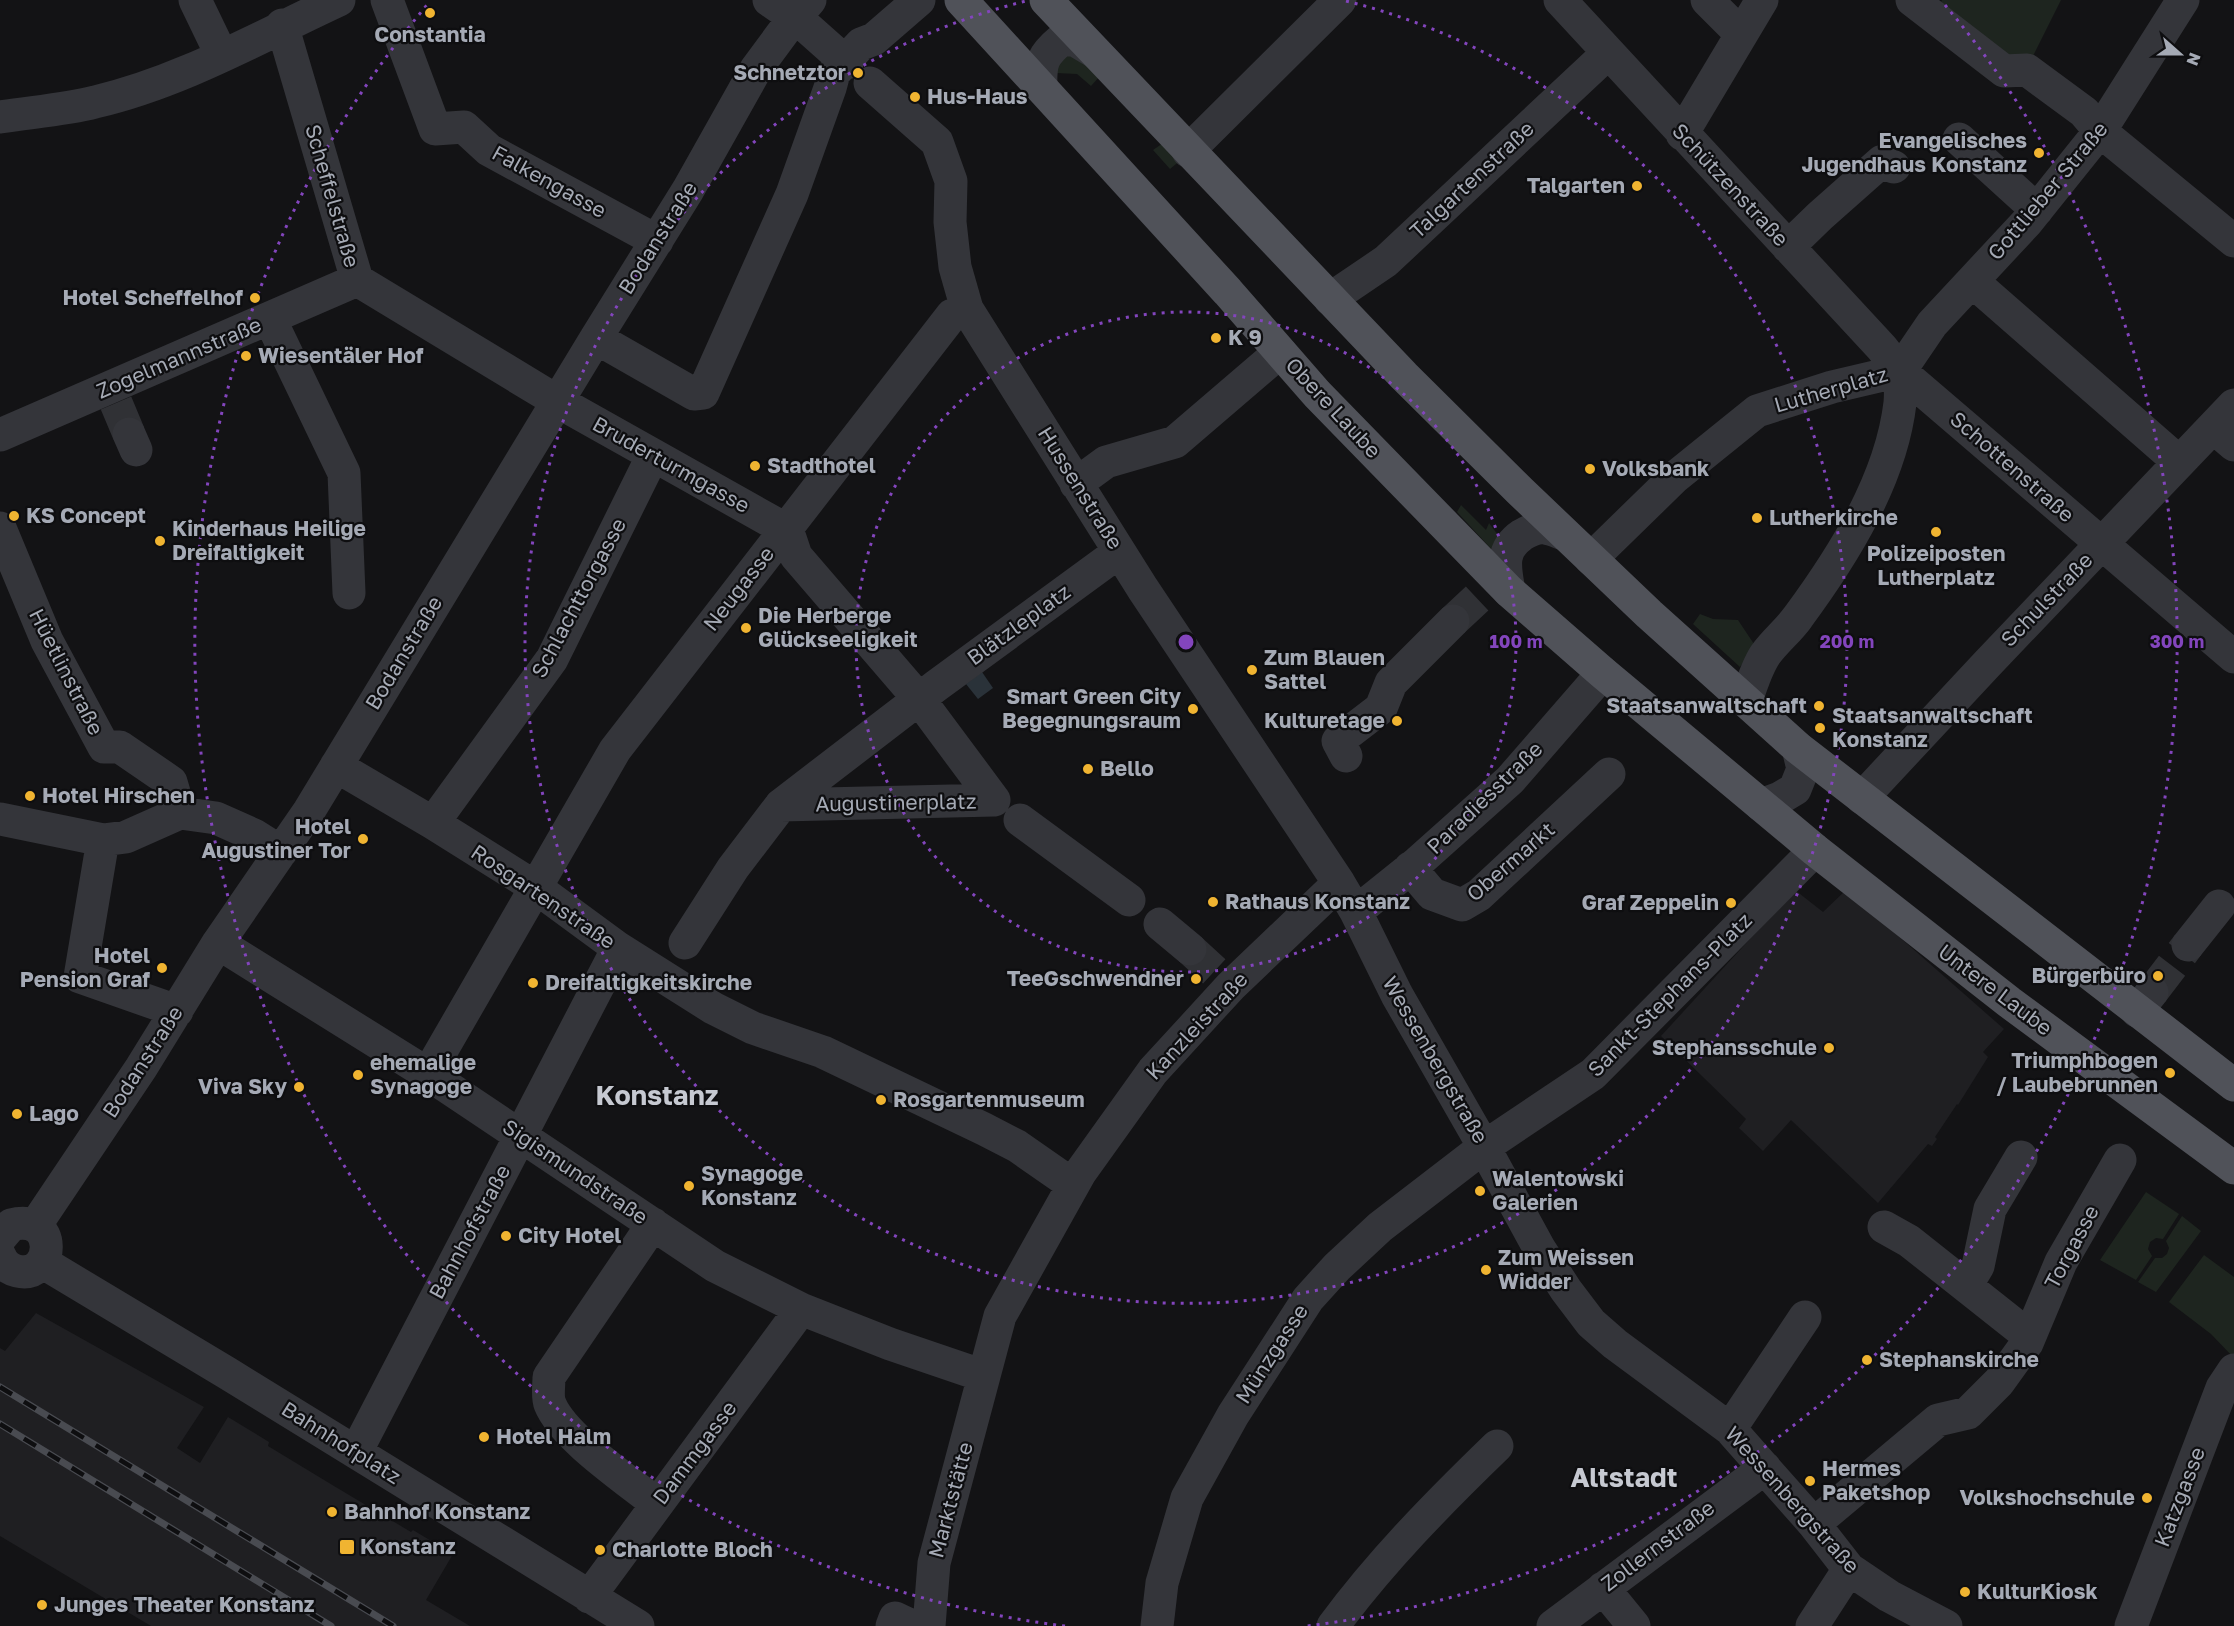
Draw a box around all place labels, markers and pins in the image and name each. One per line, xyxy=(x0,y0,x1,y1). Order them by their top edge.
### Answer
marker: Constantia xyxy=(423,6,437,20)
place label: Constantia xyxy=(374,21,486,47)
place label: Schnetztor xyxy=(733,59,846,85)
marker: Schnetztor xyxy=(851,66,865,80)
place label: Hus-Haus xyxy=(927,83,1028,109)
marker: Hus-Haus xyxy=(908,90,922,104)
place label: Evangelisches Jugendhaus Konstanz xyxy=(1801,127,2027,177)
marker: Evangelisches Jugendhaus Konstanz xyxy=(2032,146,2046,160)
place label: Talgarten xyxy=(1527,172,1625,198)
marker: Talgarten xyxy=(1630,179,1644,193)
place label: Hotel Scheffelhof xyxy=(62,284,243,310)
marker: Hotel Scheffelhof xyxy=(248,291,262,305)
place label: K 9 xyxy=(1228,324,1262,350)
marker: K 9 xyxy=(1209,331,1223,345)
place label: Wiesentäler Hof xyxy=(258,342,424,368)
marker: Wiesentäler Hof xyxy=(239,349,253,363)
place label: Stadthotel xyxy=(767,452,876,478)
place label: Volksbank xyxy=(1602,455,1709,481)
marker: Stadthotel xyxy=(748,459,762,473)
marker: Volksbank xyxy=(1583,462,1597,476)
place label: KS Concept xyxy=(26,502,146,528)
place label: Lutherkirche xyxy=(1769,504,1898,530)
marker: KS Concept xyxy=(7,509,21,523)
marker: Lutherkirche xyxy=(1750,511,1764,525)
place label: Kinderhaus Heilige Dreifaltigkeit xyxy=(172,515,366,565)
marker: Polizeiposten Lutherplatz xyxy=(1929,525,1943,539)
marker: Kinderhaus Heilige Dreifaltigkeit xyxy=(153,534,167,548)
place label: Polizeiposten Lutherplatz xyxy=(1867,540,2005,590)
place label: Die Herberge Glückseeligkeit xyxy=(758,602,918,652)
marker: Die Herberge Glückseeligkeit xyxy=(739,621,753,635)
centre of rings xyxy=(1176,632,1196,652)
place label: Zum Blauen Sattel xyxy=(1264,644,1385,694)
marker: Zum Blauen Sattel xyxy=(1245,663,1259,677)
place label: Smart Green City Begegnungsraum xyxy=(1002,683,1181,733)
place label: Staatsanwaltschaft xyxy=(1606,692,1807,718)
marker: Staatsanwaltschaft xyxy=(1812,699,1826,713)
marker: Smart Green City Begegnungsraum xyxy=(1186,702,1200,716)
place label: Staatsanwaltschaft Konstanz xyxy=(1832,702,2033,752)
place label: Kulturetage xyxy=(1264,707,1385,733)
marker: Kulturetage xyxy=(1390,714,1404,728)
marker: Staatsanwaltschaft Konstanz xyxy=(1813,721,1827,735)
place label: Bello xyxy=(1100,755,1154,781)
marker: Bello xyxy=(1081,762,1095,776)
place label: Hotel Hirschen xyxy=(42,782,195,808)
marker: Hotel Hirschen xyxy=(23,789,37,803)
place label: Hotel Augustiner Tor xyxy=(201,813,351,863)
marker: Hotel Augustiner Tor xyxy=(356,832,370,846)
place label: Rathaus Konstanz xyxy=(1225,888,1410,914)
place label: Graf Zeppelin xyxy=(1581,889,1719,915)
marker: Rathaus Konstanz xyxy=(1206,895,1220,909)
marker: Graf Zeppelin xyxy=(1724,896,1738,910)
place label: Hotel Pension Graf xyxy=(20,942,150,992)
marker: Hotel Pension Graf xyxy=(155,961,169,975)
place label: Bürgerbüro xyxy=(2031,962,2146,988)
place label: TeeGschwendner xyxy=(1007,965,1184,991)
place label: Dreifaltigkeitskirche xyxy=(545,969,752,995)
marker: Bürgerbüro xyxy=(2151,969,2165,983)
marker: TeeGschwendner xyxy=(1189,972,1203,986)
marker: Dreifaltigkeitskirche xyxy=(526,976,540,990)
place label: Stephansschule xyxy=(1652,1034,1817,1060)
marker: Stephansschule xyxy=(1822,1041,1836,1055)
place label: Triumphbogen / Laubebrunnen xyxy=(1996,1047,2158,1097)
place label: ehemalige Synagoge xyxy=(370,1049,476,1099)
marker: Triumphbogen / Laubebrunnen xyxy=(2163,1066,2177,1080)
marker: ehemalige Synagoge xyxy=(351,1068,365,1082)
place label: Viva Sky xyxy=(198,1073,287,1099)
marker: Viva Sky xyxy=(292,1080,306,1094)
place label: Rosgartenmuseum xyxy=(893,1086,1085,1112)
marker: Rosgartenmuseum xyxy=(874,1093,888,1107)
place label: Lago xyxy=(29,1100,79,1126)
marker: Lago xyxy=(10,1107,24,1121)
place label: Synagoge Konstanz xyxy=(701,1160,803,1210)
place label: Walentowski Galerien xyxy=(1492,1165,1624,1215)
marker: Synagoge Konstanz xyxy=(682,1179,696,1193)
marker: Walentowski Galerien xyxy=(1473,1184,1487,1198)
place label: City Hotel xyxy=(518,1222,621,1248)
marker: City Hotel xyxy=(499,1229,513,1243)
place label: Zum Weissen Widder xyxy=(1498,1244,1634,1294)
marker: Zum Weissen Widder xyxy=(1479,1263,1493,1277)
place label: Stephanskirche xyxy=(1879,1346,2039,1372)
marker: Stephanskirche xyxy=(1860,1353,1874,1367)
place label: Hotel Halm xyxy=(496,1423,611,1449)
marker: Hotel Halm xyxy=(477,1430,491,1444)
place label: Hermes Paketshop xyxy=(1822,1455,1930,1505)
marker: Hermes Paketshop xyxy=(1803,1474,1817,1488)
place label: Volkshochschule xyxy=(1959,1484,2135,1510)
marker: Volkshochschule xyxy=(2140,1491,2154,1505)
place label: Bahnhof Konstanz xyxy=(344,1498,531,1524)
marker: Bahnhof Konstanz xyxy=(325,1505,339,1519)
place label: Konstanz xyxy=(360,1533,456,1559)
place label: Charlotte Bloch xyxy=(612,1536,773,1562)
marker: Konstanz xyxy=(338,1538,356,1556)
marker: Charlotte Bloch xyxy=(593,1543,607,1557)
place label: KulturKiosk xyxy=(1977,1578,2098,1604)
marker: KulturKiosk xyxy=(1958,1585,1972,1599)
place label: Junges Theater Konstanz xyxy=(54,1591,315,1617)
marker: Junges Theater Konstanz xyxy=(35,1598,49,1612)

